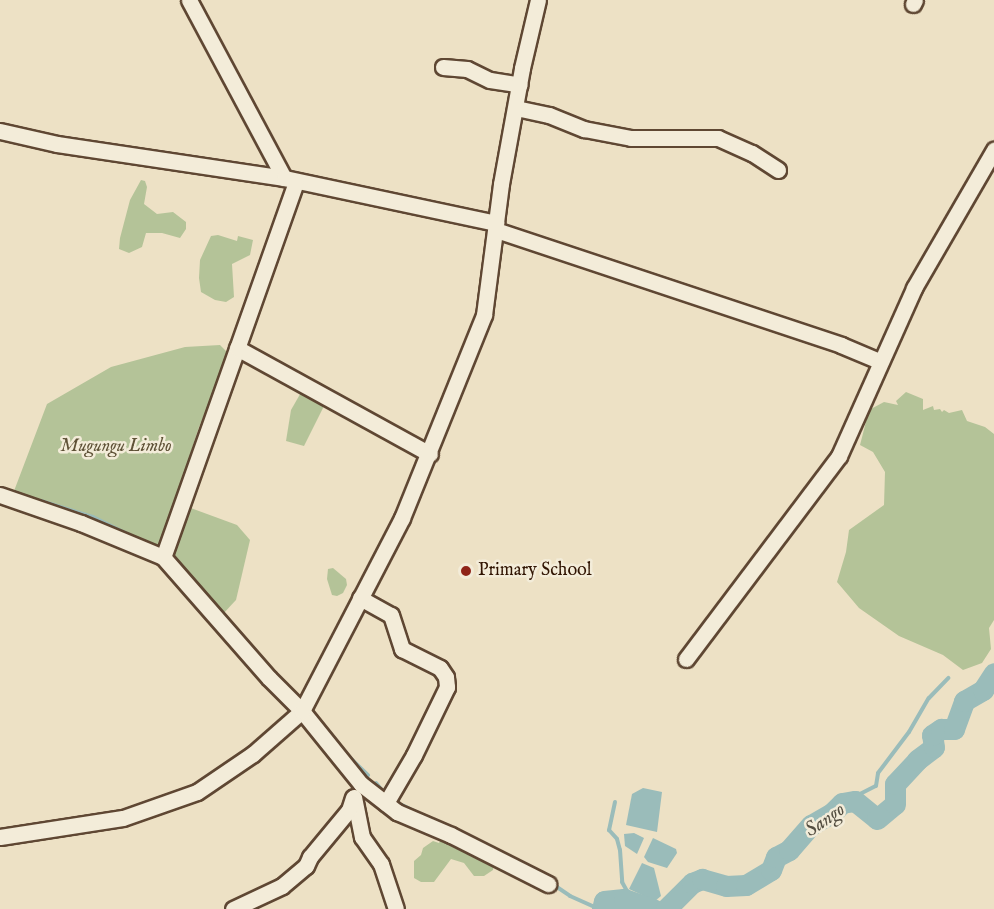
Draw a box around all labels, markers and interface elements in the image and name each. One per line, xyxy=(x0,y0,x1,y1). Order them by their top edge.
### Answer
park label: Mugungu Limbo xyxy=(60,436,172,458)
place label: Primary School xyxy=(478,560,592,582)
marker: Primary School xyxy=(459,564,473,578)
water label: Sango xyxy=(800,798,850,842)

